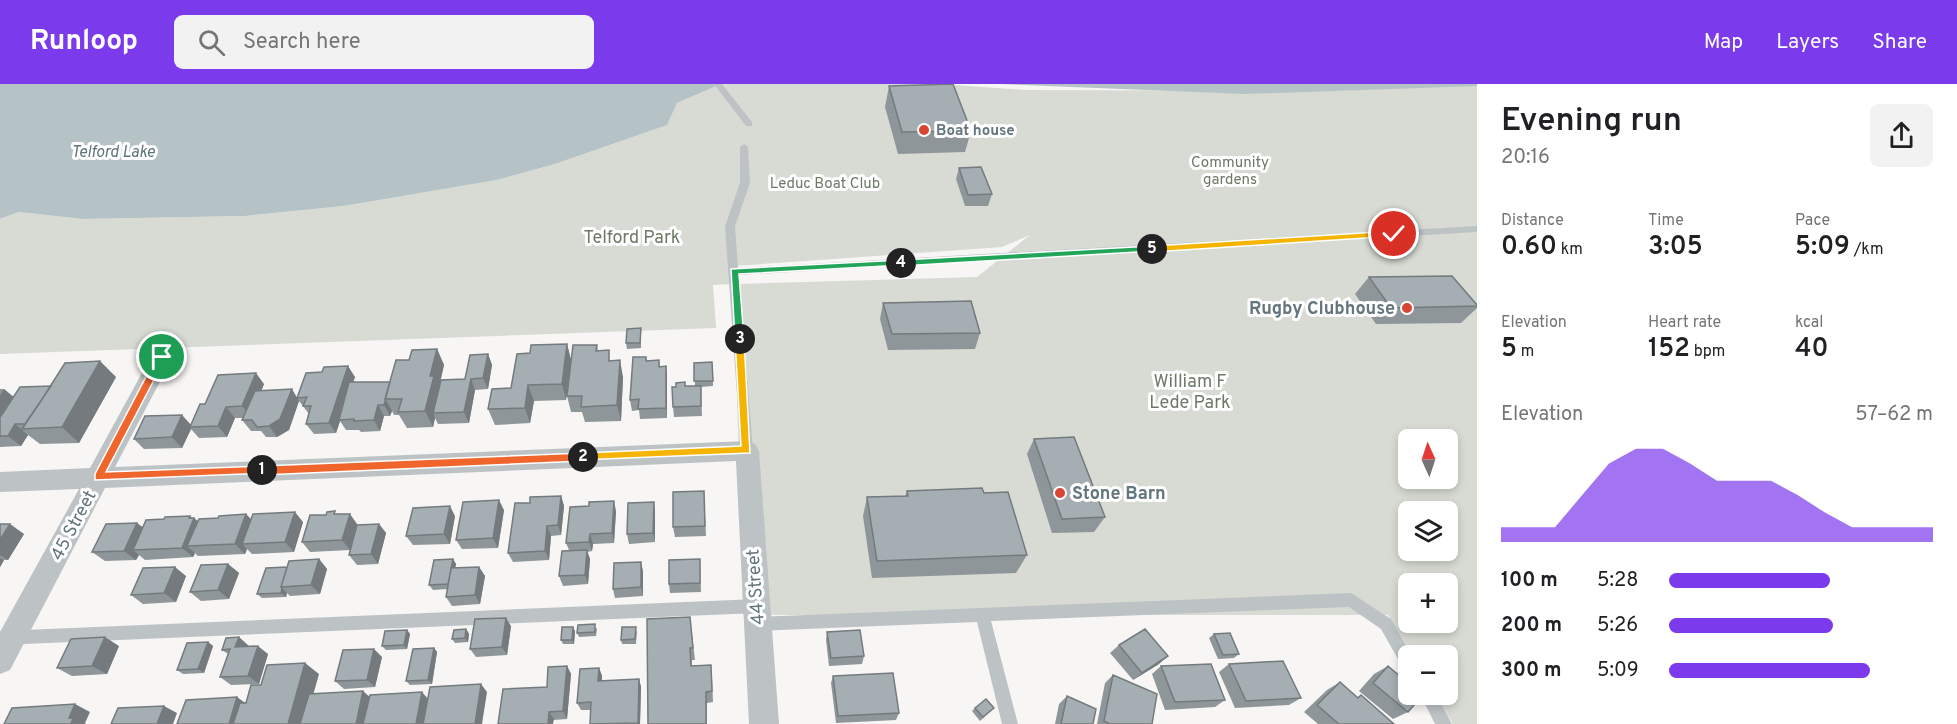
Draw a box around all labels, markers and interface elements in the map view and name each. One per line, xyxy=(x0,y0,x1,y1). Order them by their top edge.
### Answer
search box xyxy=(174,15,594,69)
text: Runloop xyxy=(30,24,138,60)
icon: search xyxy=(195,26,228,59)
text: Search here xyxy=(243,29,361,56)
text: Map xyxy=(1704,29,1743,56)
text: Layers xyxy=(1776,29,1839,56)
text: Share xyxy=(1872,29,1927,56)
text: Evening run xyxy=(1501,101,1682,143)
button: share xyxy=(1870,104,1933,167)
place label: Boat house xyxy=(936,122,1015,141)
marker: Boat house xyxy=(917,123,931,137)
water label: Telford Lake xyxy=(71,143,156,163)
text: 20:16 xyxy=(1501,145,1550,171)
park label: Community gardens xyxy=(1191,154,1269,190)
park label: Leduc Boat Club xyxy=(770,175,880,194)
pin xyxy=(1368,208,1419,259)
text: Distance xyxy=(1501,211,1564,231)
text: Time xyxy=(1648,211,1684,231)
text: Pace xyxy=(1795,211,1830,231)
icon: check xyxy=(1377,217,1410,250)
park label: Telford Park xyxy=(584,227,680,250)
text: 0.60 xyxy=(1501,231,1557,264)
text: 3:05 xyxy=(1648,231,1703,264)
text: 5:09 xyxy=(1795,231,1850,264)
pin: 5 xyxy=(1137,234,1167,264)
text: 5 xyxy=(1147,239,1157,259)
text: km xyxy=(1557,240,1583,260)
text: /km xyxy=(1850,240,1884,260)
pin: 4 xyxy=(886,248,916,278)
text: 4 xyxy=(896,253,906,273)
place label: Rugby Clubhouse xyxy=(1249,298,1395,321)
marker: Rugby Clubhouse xyxy=(1400,301,1414,315)
text: Elevation xyxy=(1501,313,1567,333)
text: Heart rate xyxy=(1648,313,1721,333)
text: kcal xyxy=(1795,313,1823,333)
pin: 3 xyxy=(725,324,755,354)
text: 3 xyxy=(735,329,745,349)
pin xyxy=(136,331,187,382)
text: 5 xyxy=(1501,333,1517,366)
text: 152 xyxy=(1648,333,1690,366)
text: 40 xyxy=(1795,333,1829,366)
icon: arrive xyxy=(145,340,178,373)
text: m xyxy=(1517,342,1534,362)
text: bpm xyxy=(1690,342,1725,362)
park label: William F Lede Park xyxy=(1149,371,1231,415)
text: Elevation xyxy=(1501,402,1583,428)
text: 57–62 m xyxy=(1855,402,1933,428)
north arrow xyxy=(1398,429,1458,489)
map controls xyxy=(1398,429,1458,705)
pin: 2 xyxy=(568,442,598,472)
text: 2 xyxy=(578,447,588,467)
pin: 1 xyxy=(247,455,277,485)
text: 1 xyxy=(259,460,265,480)
place label: Stone Barn xyxy=(1072,483,1166,506)
marker: Stone Barn xyxy=(1053,486,1067,500)
street label: 45 Street xyxy=(46,487,102,565)
button: layers xyxy=(1398,501,1458,561)
street label: 44 Street xyxy=(742,548,771,626)
text: 100 m xyxy=(1501,568,1558,594)
text: 5:28 xyxy=(1597,568,1638,594)
button: + xyxy=(1398,573,1458,633)
text: 200 m xyxy=(1501,613,1562,639)
text: 5:26 xyxy=(1597,613,1638,639)
button: − xyxy=(1398,645,1458,705)
text: 300 m xyxy=(1501,658,1562,684)
text: 5:09 xyxy=(1597,658,1639,684)

